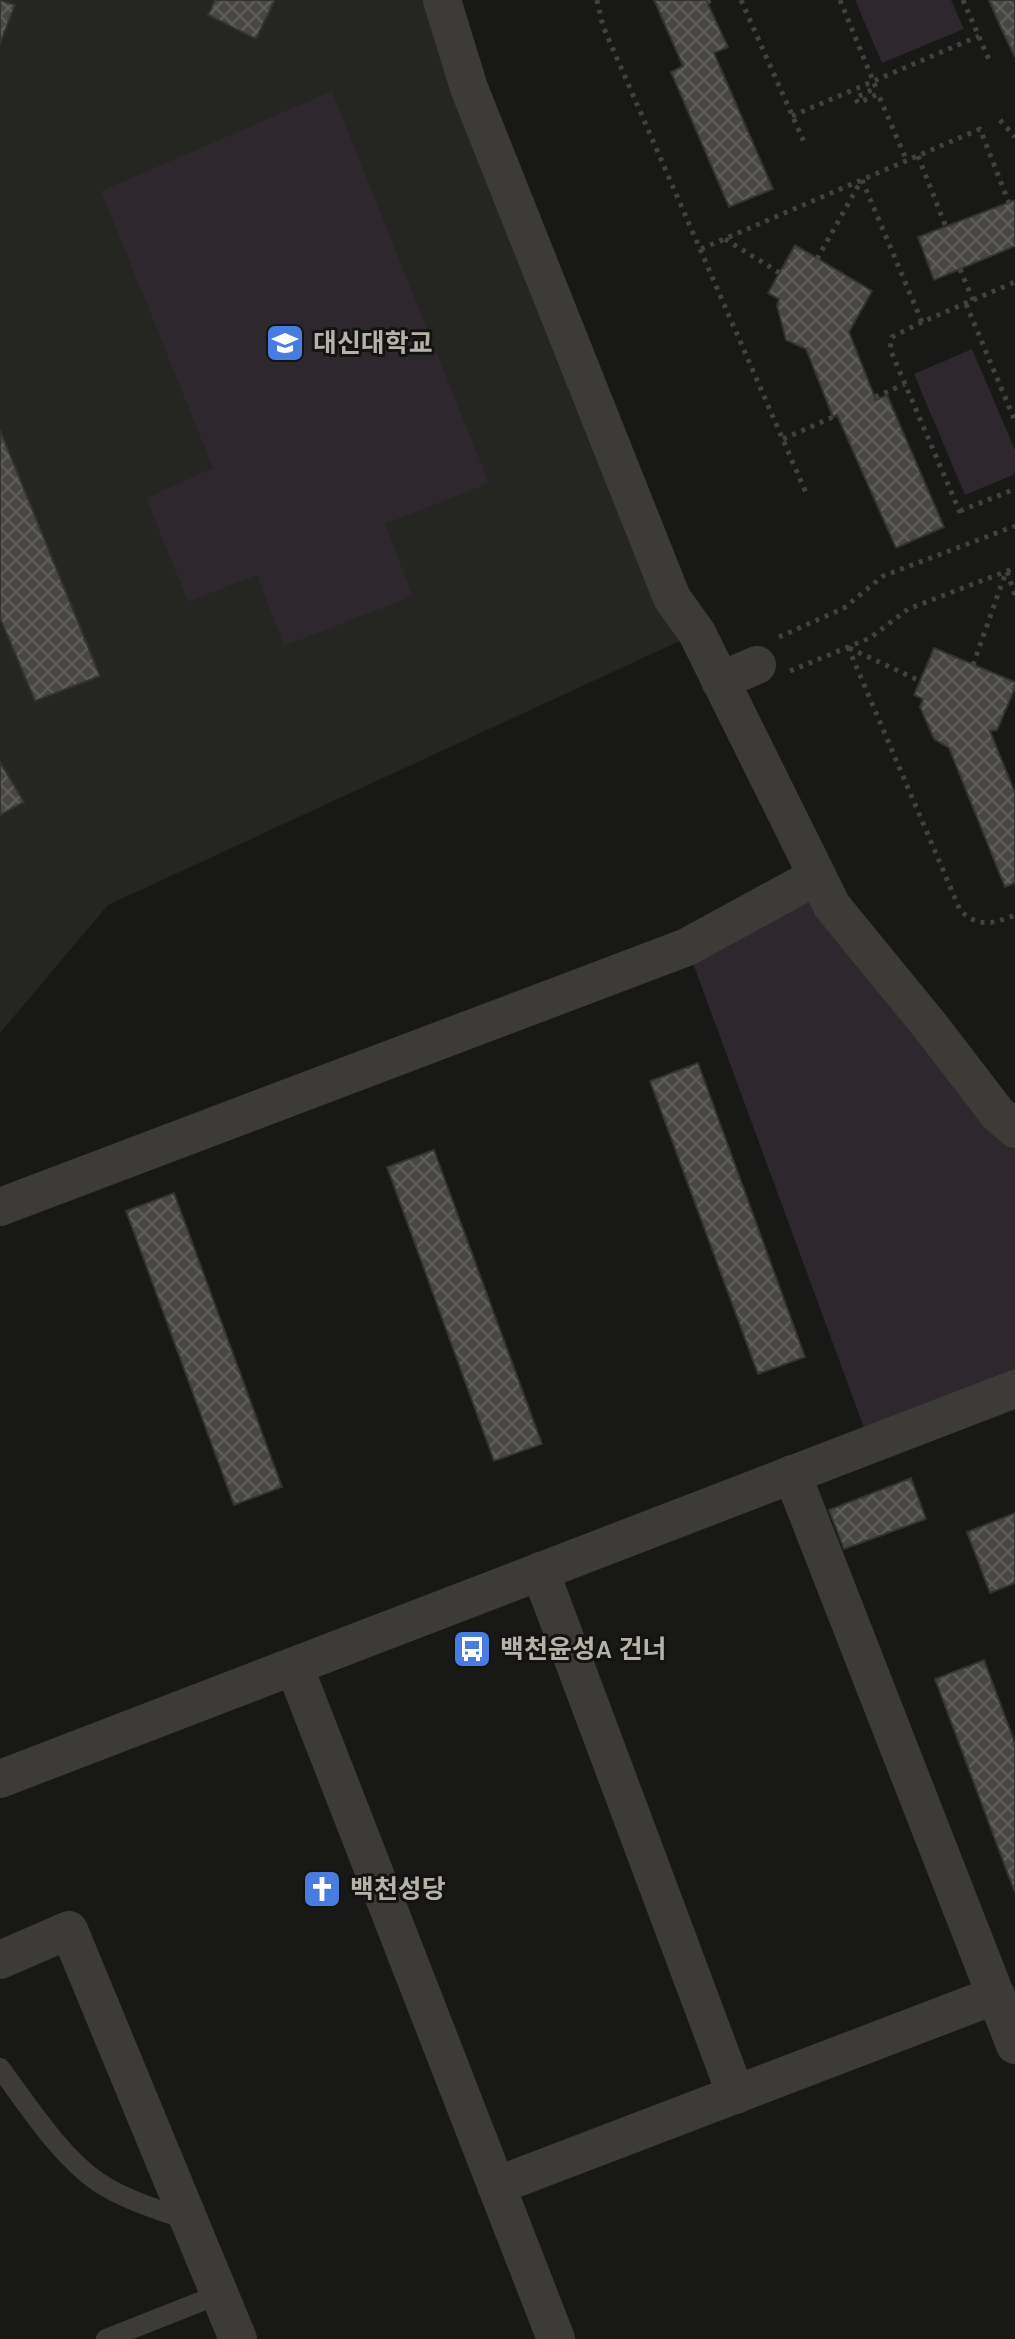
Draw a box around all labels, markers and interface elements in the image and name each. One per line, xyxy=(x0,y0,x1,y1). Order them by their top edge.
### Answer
school or university icon: 대신대학교 xyxy=(264,322,306,364)
place label: 대신대학교 xyxy=(313,328,433,359)
bus stop icon: 백천윤성A 건너 xyxy=(451,1628,493,1670)
place label: 백천윤성A 건너 xyxy=(500,1634,666,1665)
church icon: 백천성당 xyxy=(301,1868,343,1910)
place label: 백천성당 xyxy=(350,1874,446,1905)

